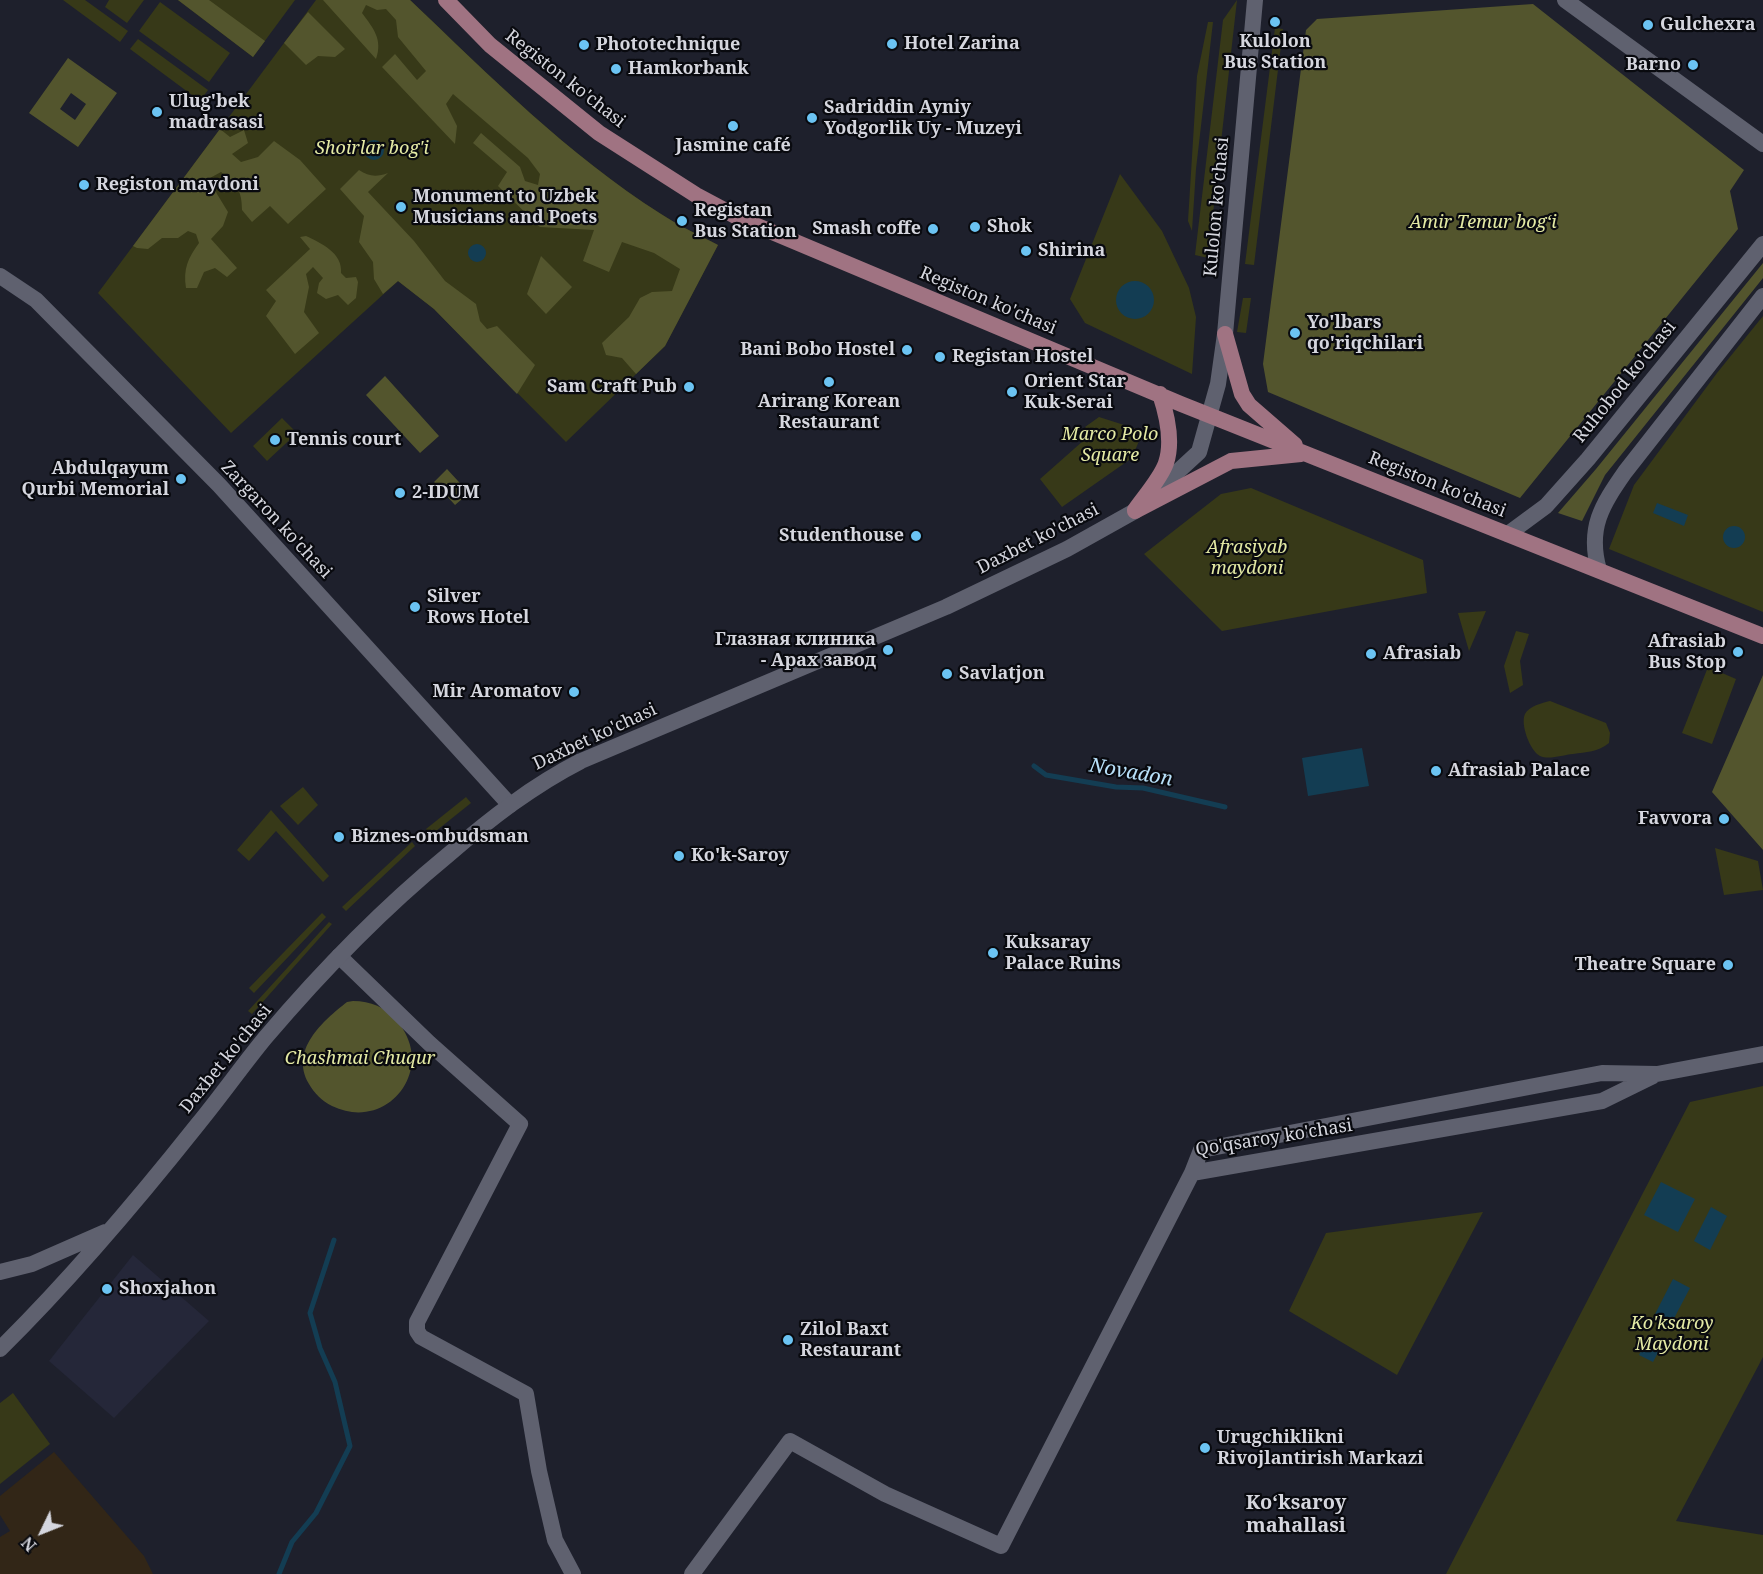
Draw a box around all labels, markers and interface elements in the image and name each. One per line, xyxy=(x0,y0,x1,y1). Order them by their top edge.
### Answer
place label: Gulchexra xyxy=(1660,14,1755,36)
marker: Kulolon Bus Station xyxy=(1268,15,1282,29)
marker: Gulchexra xyxy=(1641,18,1655,32)
street label: Registon ko'chasi xyxy=(501,25,629,133)
place label: Kulolon Bus Station xyxy=(1224,31,1326,74)
place label: Hotel Zarina xyxy=(904,33,1020,55)
place label: Phototechnique xyxy=(596,34,740,56)
marker: Hotel Zarina xyxy=(885,37,899,51)
marker: Phototechnique xyxy=(577,38,591,52)
place label: Barno xyxy=(1626,54,1681,76)
place label: Hamkorbank xyxy=(628,58,749,80)
marker: Barno xyxy=(1686,58,1700,72)
marker: Hamkorbank xyxy=(609,62,623,76)
place label: Ulug'bek mаdrаsasi xyxy=(169,91,264,134)
place label: Sadriddin Ayniy Yodgorlik Uy - Muzeyi xyxy=(824,97,1022,140)
marker: Ulug'bek mаdrаsasi xyxy=(150,105,164,119)
marker: Sadriddin Ayniy Yodgorlik Uy - Muzeyi xyxy=(805,111,819,125)
marker: Jasmine café xyxy=(726,119,740,133)
place label: Jasmine café xyxy=(675,135,791,157)
street label: Kulolon ko'chasi xyxy=(1200,136,1234,278)
park label: Shoirlar bog'i xyxy=(315,138,429,160)
place label: Registon maydoni xyxy=(96,174,259,196)
marker: Registon maydoni xyxy=(77,178,91,192)
place label: Monument to Uzbek Musicians and Poets xyxy=(413,186,597,228)
marker: Monument to Uzbek Musicians and Poets xyxy=(394,200,408,214)
place label: Registan Bus Station xyxy=(694,200,797,242)
park label: Amir Temur bog‘i xyxy=(1409,212,1557,234)
marker: Registan Bus Station xyxy=(675,214,689,228)
place label: Shok xyxy=(987,216,1032,238)
place label: Smash coffe xyxy=(812,218,921,240)
marker: Shok xyxy=(968,220,982,234)
marker: Smash coffe xyxy=(926,222,940,236)
place label: Shirina xyxy=(1038,240,1105,262)
marker: Shirina xyxy=(1019,244,1033,258)
street label: Registon ko'chasi xyxy=(916,262,1060,340)
place label: Yo'lbars qo'riqchilari xyxy=(1307,312,1423,354)
street label: Ruhobod ko'chasi xyxy=(1569,317,1681,447)
marker: Yo'lbars qo'riqchilari xyxy=(1288,326,1302,340)
place label: Bani Bobo Hostel xyxy=(740,339,895,361)
marker: Bani Bobo Hostel xyxy=(900,343,914,357)
place label: Registan Hostel xyxy=(952,346,1093,368)
marker: Registan Hostel xyxy=(933,350,947,364)
place label: Orient Star Kuk-Serai xyxy=(1024,371,1126,413)
marker: Arirang Korean Restaurant xyxy=(822,375,836,389)
place label: Sam Craft Pub xyxy=(547,376,677,398)
marker: Sam Craft Pub xyxy=(682,380,696,394)
marker: Orient Star Kuk-Serai xyxy=(1005,385,1019,399)
place label: Arirang Korean Restaurant xyxy=(758,391,900,434)
park label: Marco Polo Square xyxy=(1062,424,1158,466)
place label: Tennis court xyxy=(287,429,401,451)
marker: Tennis court xyxy=(268,433,282,447)
street label: Registon ko'chasi xyxy=(1365,448,1509,522)
street label: Zargaron ko'chasi xyxy=(216,457,336,583)
place label: Abdulqayum Qurbi Memorial xyxy=(22,458,169,500)
marker: Abdulqayum Qurbi Memorial xyxy=(174,472,188,486)
place label: 2-IDUM xyxy=(412,482,479,504)
marker: 2-IDUM xyxy=(393,486,407,500)
street label: Daxbet ko'chasi xyxy=(973,499,1103,579)
place label: Studenthouse xyxy=(779,525,904,547)
marker: Studenthouse xyxy=(909,529,923,543)
park label: Afrasiyab maydoni xyxy=(1207,537,1287,580)
place label: Silver Rows Hotel xyxy=(427,586,529,628)
marker: Silver Rows Hotel xyxy=(408,600,422,614)
place label: Глазная клиника - Арах завод xyxy=(715,629,876,672)
place label: Afrasiab Bus Stop xyxy=(1648,631,1726,674)
marker: Глазная клиника - Арах завод xyxy=(881,643,895,657)
place label: Afrasiab xyxy=(1383,643,1461,665)
marker: Afrasiab Bus Stop xyxy=(1731,645,1745,659)
marker: Afrasiab xyxy=(1364,647,1378,661)
place label: Savlatjon xyxy=(959,663,1045,685)
marker: Savlatjon xyxy=(940,667,954,681)
place label: Mir Aromatov xyxy=(433,681,562,703)
marker: Mir Aromatov xyxy=(567,685,581,699)
street label: Daxbet ko'chasi xyxy=(530,699,660,775)
water label: Novadon xyxy=(1087,754,1175,792)
place label: Afrasiab Palace xyxy=(1448,760,1590,782)
marker: Afrasiab Palace xyxy=(1429,764,1443,778)
place label: Favvora xyxy=(1638,808,1712,830)
marker: Favvora xyxy=(1717,812,1731,826)
place label: Biznes-ombudsman xyxy=(351,826,529,848)
marker: Biznes-ombudsman xyxy=(332,830,346,844)
place label: Ko'k-Saroy xyxy=(691,845,789,867)
marker: Ko'k-Saroy xyxy=(672,849,686,863)
place label: Kuksaray Palace Ruins xyxy=(1005,932,1121,974)
marker: Kuksaray Palace Ruins xyxy=(986,946,1000,960)
place label: Theatre Square xyxy=(1575,954,1716,976)
marker: Theatre Square xyxy=(1721,958,1735,972)
street label: Daxbet ko'chasi xyxy=(176,1000,276,1118)
park label: Chashmai Chuqur xyxy=(285,1048,435,1070)
street label: Qo'qsaroy ko'chasi xyxy=(1194,1115,1354,1161)
place label: Shoxjahon xyxy=(119,1278,216,1300)
marker: Shoxjahon xyxy=(100,1282,114,1296)
park label: Ko'ksaroy Maydoni xyxy=(1630,1313,1714,1356)
place label: Zilol Baxt Restaurant xyxy=(800,1319,901,1362)
marker: Zilol Baxt Restaurant xyxy=(781,1333,795,1347)
place label: Urugchiklikni Rivojlantirish Markazi xyxy=(1217,1427,1424,1470)
marker: Urugchiklikni Rivojlantirish Markazi xyxy=(1198,1441,1212,1455)
district label: Ko‘ksaroy mahallasi xyxy=(1246,1491,1346,1538)
north arrow xyxy=(12,1502,72,1562)
text: N xyxy=(16,1532,41,1556)

